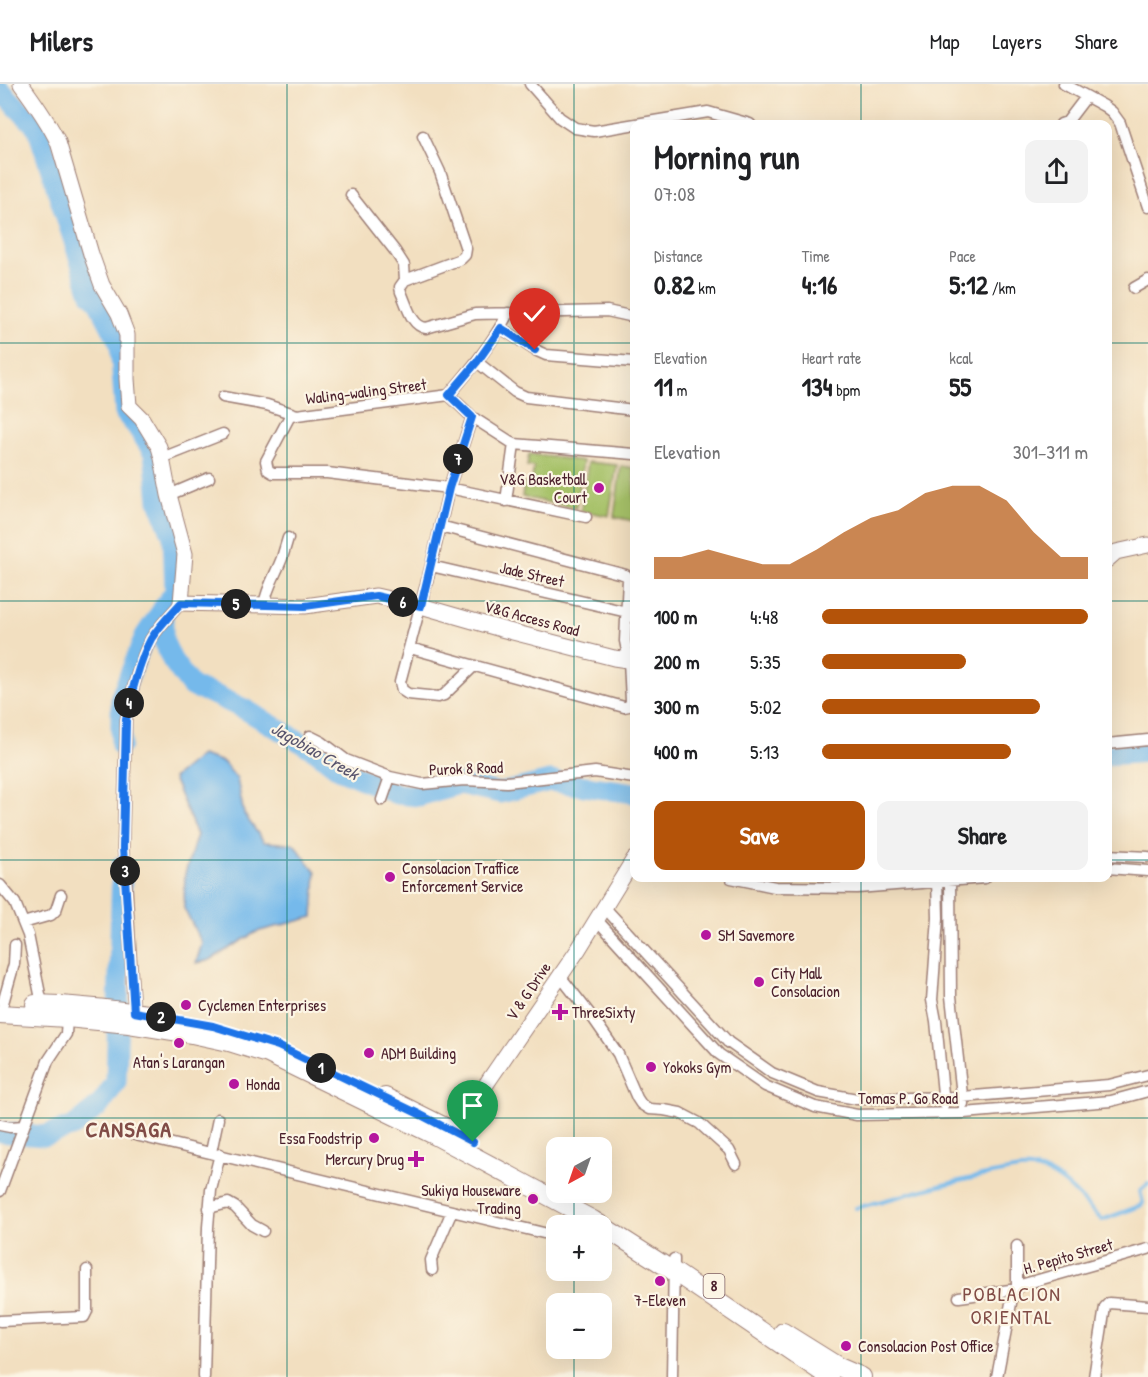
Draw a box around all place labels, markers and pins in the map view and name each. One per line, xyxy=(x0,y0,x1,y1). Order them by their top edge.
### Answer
pin xyxy=(509,288,560,350)
pin: 7 xyxy=(443,444,473,474)
place label: V&G Basketball Court xyxy=(499,468,587,508)
marker: V&G Basketball Court xyxy=(592,481,606,495)
pin: 6 xyxy=(388,587,418,617)
pin: 5 xyxy=(221,589,251,619)
pin: 4 xyxy=(114,688,144,718)
pin: 3 xyxy=(110,856,140,886)
place label: Consolacion Traffice Enforcement Service xyxy=(402,857,524,897)
marker: Consolacion Traffice Enforcement Service xyxy=(383,870,397,884)
place label: SM Savemore xyxy=(718,924,795,946)
marker: SM Savemore xyxy=(699,928,713,942)
place label: City Mall Consolacion xyxy=(771,962,840,1002)
marker: City Mall Consolacion xyxy=(752,975,766,989)
place label: Cyclemen Enterprises xyxy=(198,994,326,1016)
marker: Cyclemen Enterprises xyxy=(179,998,193,1012)
place label: ThreeSixty xyxy=(572,1001,636,1023)
pin: 2 xyxy=(146,1002,176,1032)
marker: ThreeSixty xyxy=(553,1005,567,1019)
marker: Atan's Larangan xyxy=(172,1036,186,1050)
place label: ADM Building xyxy=(381,1042,456,1064)
marker: ADM Building xyxy=(362,1046,376,1060)
place label: Atan's Larangan xyxy=(133,1051,225,1073)
pin: 1 xyxy=(306,1053,336,1083)
place label: Yokoks Gym xyxy=(663,1056,732,1078)
marker: Yokoks Gym xyxy=(644,1060,658,1074)
place label: Honda xyxy=(246,1073,280,1095)
marker: Honda xyxy=(227,1077,241,1091)
pin xyxy=(447,1080,498,1142)
place label: Essa Foodstrip xyxy=(279,1127,362,1149)
marker: Essa Foodstrip xyxy=(367,1131,381,1145)
place label: Mercury Drug xyxy=(325,1148,404,1170)
marker: Mercury Drug xyxy=(409,1152,423,1166)
place label: Sukiya Houseware Trading xyxy=(421,1179,522,1219)
marker: Sukiya Houseware Trading xyxy=(526,1192,540,1206)
marker: 7-Eleven xyxy=(653,1274,667,1288)
place label: 7-Eleven xyxy=(634,1289,686,1311)
place label: Consolacion Post Office xyxy=(858,1335,994,1357)
marker: Consolacion Post Office xyxy=(839,1339,853,1353)

